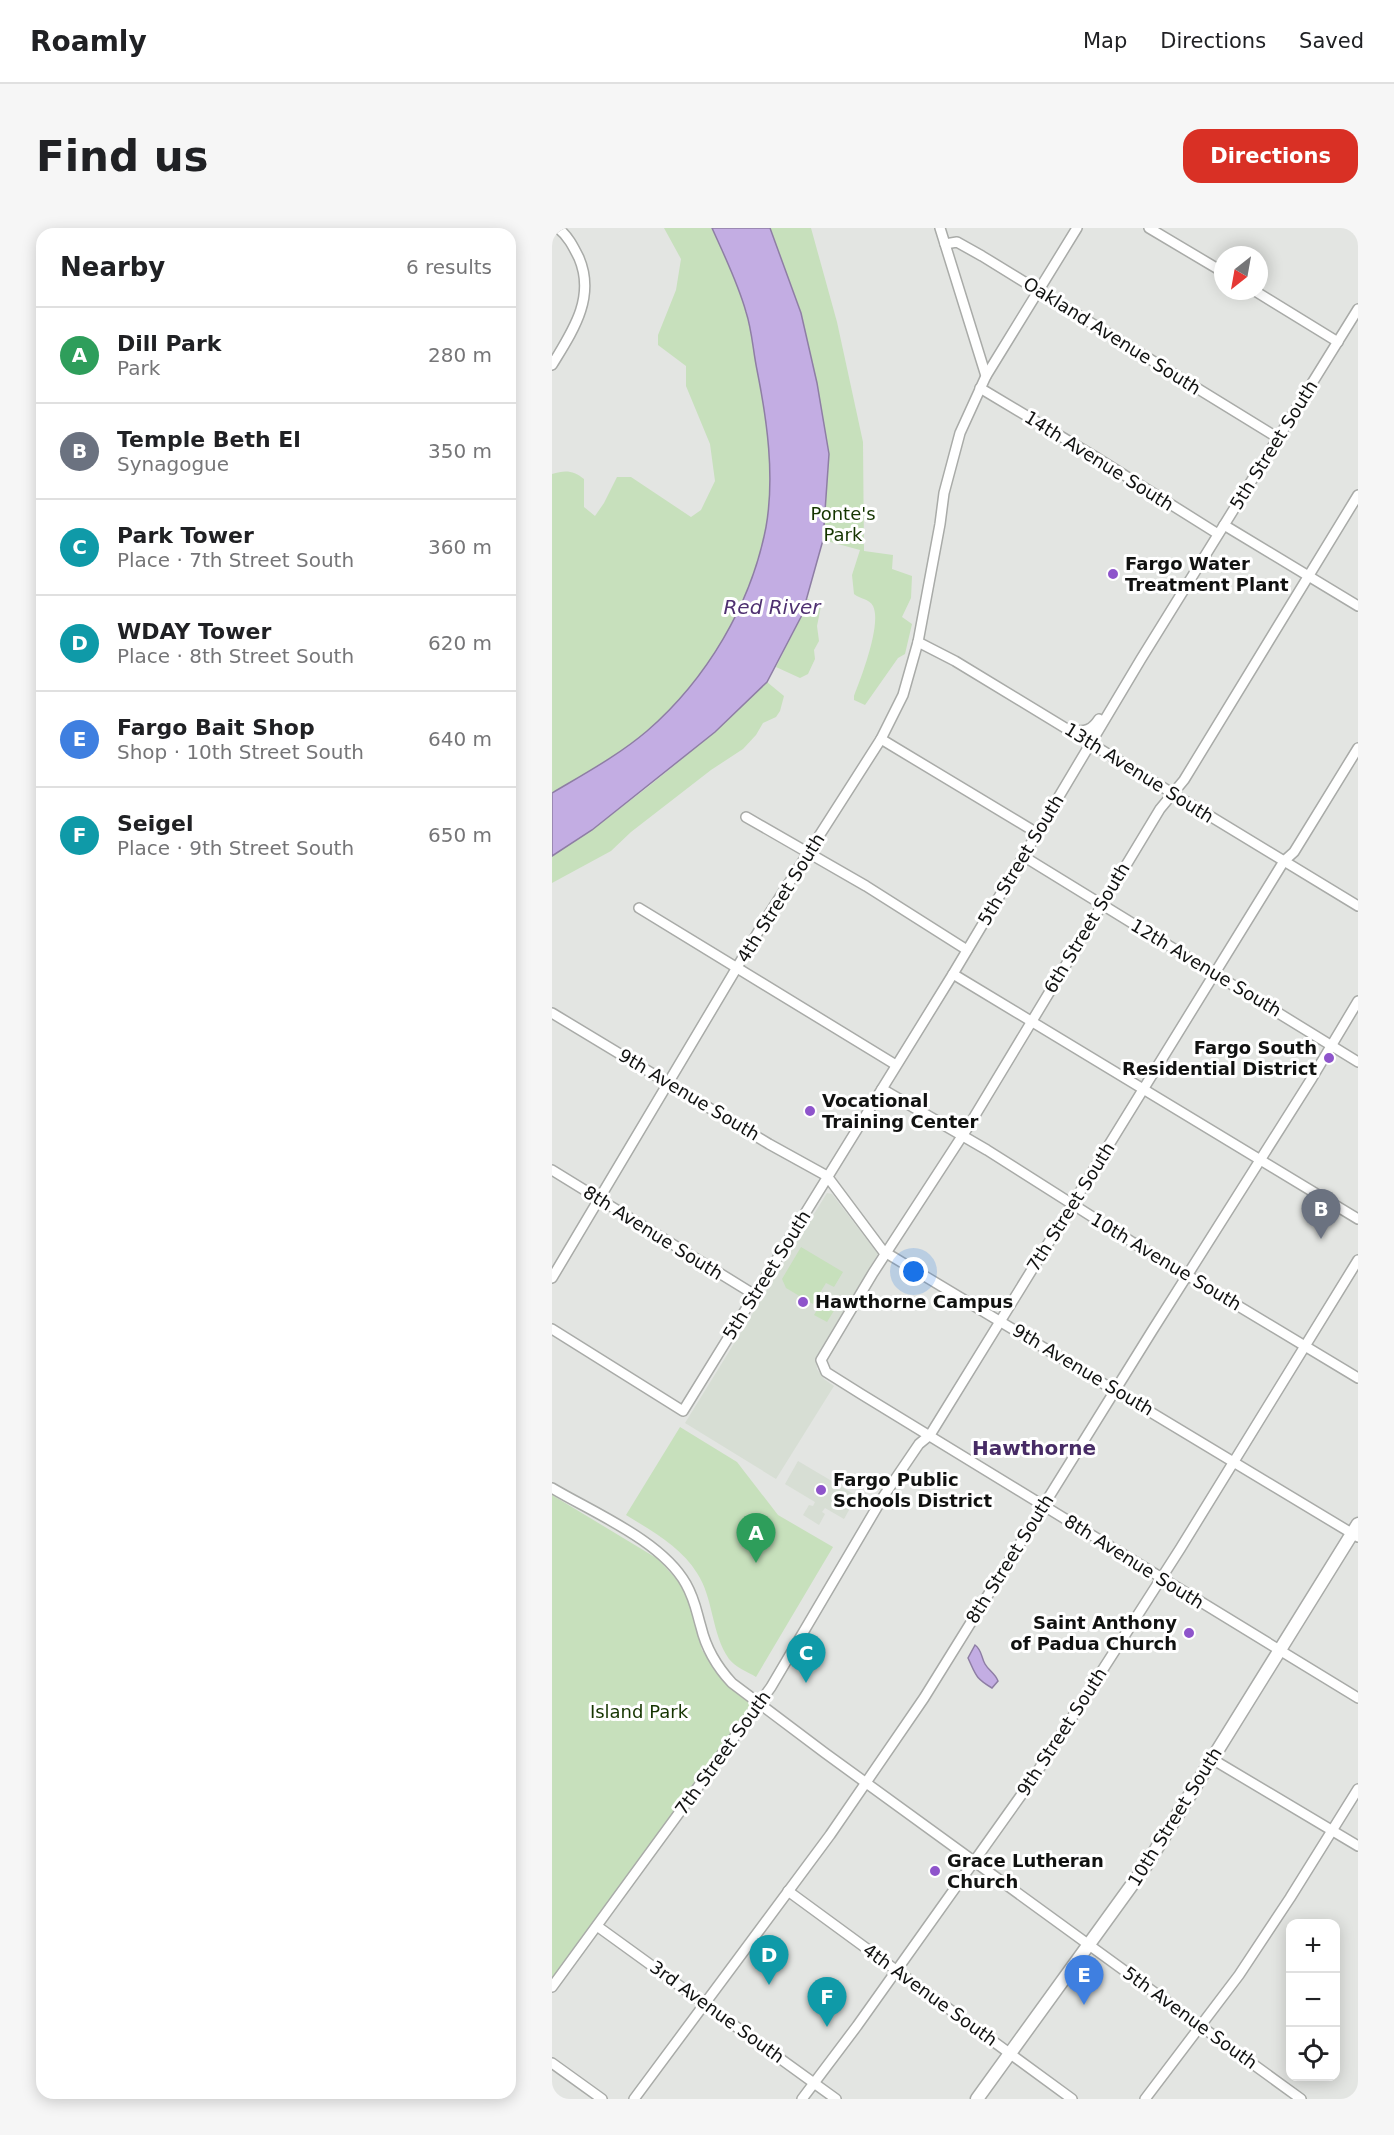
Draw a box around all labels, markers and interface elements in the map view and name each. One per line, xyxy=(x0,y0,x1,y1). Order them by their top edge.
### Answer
text: Roamly xyxy=(30,25,147,58)
text: Map xyxy=(1083,29,1127,53)
text: Directions xyxy=(1160,29,1266,53)
text: Saved xyxy=(1299,29,1364,53)
button: Directions xyxy=(1183,129,1358,183)
text: Find us xyxy=(36,132,209,181)
north arrow xyxy=(1214,246,1268,300)
text: Nearby xyxy=(60,252,165,282)
text: 6 results xyxy=(406,255,492,279)
street label: Oakland Avenue South xyxy=(1020,272,1205,399)
text: Dill Park xyxy=(117,331,221,356)
text: A xyxy=(72,343,87,367)
text: 280 m xyxy=(428,343,492,367)
text: Park xyxy=(117,356,160,380)
street label: 5th Street South xyxy=(1225,376,1322,513)
street label: 14th Avenue South xyxy=(1021,406,1178,515)
text: Temple Beth El xyxy=(117,427,301,452)
text: B xyxy=(72,439,87,463)
text: 350 m xyxy=(428,439,492,463)
text: Synagogue xyxy=(117,452,229,476)
park label: Ponte's Park xyxy=(810,503,876,545)
text: Park Tower xyxy=(117,523,254,548)
text: C xyxy=(72,535,87,559)
text: 360 m xyxy=(428,535,492,559)
text: Place · 7th Street South xyxy=(117,548,354,572)
place label: Fargo Water Treatment Plant xyxy=(1125,553,1289,595)
marker: Fargo Water Treatment Plant xyxy=(1106,567,1120,581)
water label: Red River xyxy=(723,595,822,619)
text: WDAY Tower xyxy=(117,619,271,644)
text: D xyxy=(71,631,88,655)
text: 620 m xyxy=(428,631,492,655)
text: Place · 8th Street South xyxy=(117,644,354,668)
text: Fargo Bait Shop xyxy=(117,715,315,740)
street label: 13th Avenue South xyxy=(1061,718,1218,827)
text: E xyxy=(73,727,86,751)
text: 640 m xyxy=(428,727,492,751)
text: Shop · 10th Street South xyxy=(117,740,364,764)
street label: 5th Street South xyxy=(973,791,1068,929)
text: Seigel xyxy=(117,811,194,836)
text: F xyxy=(73,823,86,847)
text: 650 m xyxy=(428,823,492,847)
street label: 4th Street South xyxy=(732,829,829,966)
text: Place · 9th Street South xyxy=(117,836,354,860)
street label: 6th Street South xyxy=(1039,859,1134,997)
street label: 12th Avenue South xyxy=(1127,914,1285,1021)
place label: Fargo South Residential District xyxy=(1122,1037,1317,1079)
street label: 9th Avenue South xyxy=(615,1044,763,1145)
marker: Fargo South Residential District xyxy=(1322,1051,1336,1065)
place label: Vocational Training Center xyxy=(822,1090,978,1132)
marker: Vocational Training Center xyxy=(803,1104,817,1118)
street label: 7th Street South xyxy=(1022,1138,1119,1275)
street label: 8th Avenue South xyxy=(580,1181,727,1284)
pin: B xyxy=(1302,1190,1340,1239)
street label: 5th Street South xyxy=(718,1206,815,1343)
street label: 10th Avenue South xyxy=(1087,1208,1245,1315)
your location xyxy=(899,1257,928,1286)
place label: Hawthorne Campus xyxy=(815,1291,1013,1312)
marker: Hawthorne Campus xyxy=(796,1295,810,1309)
street label: 9th Avenue South xyxy=(1009,1319,1157,1420)
district label: Hawthorne xyxy=(972,1436,1096,1460)
place label: Fargo Public Schools District xyxy=(833,1469,992,1511)
marker: Fargo Public Schools District xyxy=(814,1483,828,1497)
street label: 8th Street South xyxy=(961,1490,1058,1627)
street label: 8th Avenue South xyxy=(1061,1510,1208,1613)
pin: A xyxy=(736,1514,776,1563)
place label: Saint Anthony of Padua Church xyxy=(1010,1612,1177,1654)
marker: Saint Anthony of Padua Church xyxy=(1182,1626,1196,1640)
pin: C xyxy=(786,1634,826,1683)
street label: 9th Street South xyxy=(1012,1664,1111,1800)
street label: 7th Street South xyxy=(670,1687,775,1819)
park label: Island Park xyxy=(590,1701,689,1722)
street label: 10th Street South xyxy=(1123,1743,1226,1890)
place label: Grace Lutheran Church xyxy=(947,1850,1104,1892)
marker: Grace Lutheran Church xyxy=(928,1864,942,1878)
map controls xyxy=(1286,1919,1340,2081)
button: + xyxy=(1286,1919,1340,1973)
pin: D xyxy=(750,1936,788,1985)
street label: 4th Avenue South xyxy=(859,1939,1001,2050)
street label: 3rd Avenue South xyxy=(646,1956,788,2067)
pin: E xyxy=(1064,1956,1104,2005)
street label: 5th Avenue South xyxy=(1119,1962,1261,2073)
button: − xyxy=(1286,1973,1340,2027)
pin: F xyxy=(808,1978,846,2027)
button: locate xyxy=(1286,2027,1340,2081)

